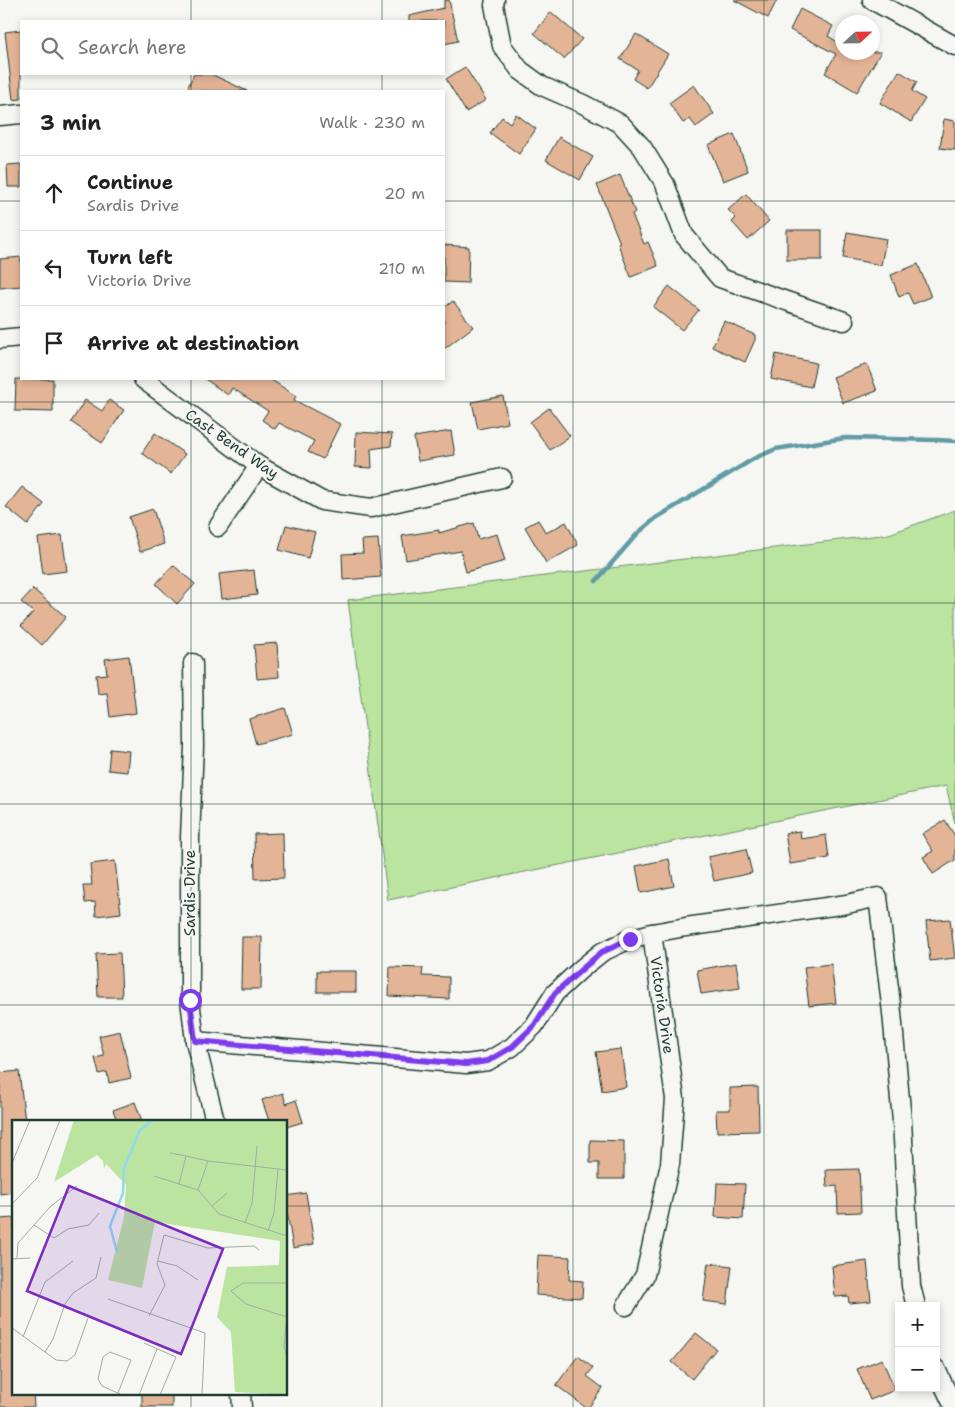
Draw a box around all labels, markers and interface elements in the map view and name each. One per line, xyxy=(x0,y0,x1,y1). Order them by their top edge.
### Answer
north arrow xyxy=(835,15,880,60)
search box xyxy=(20,20,445,75)
icon: search xyxy=(38,34,66,62)
text: Search here xyxy=(78,35,187,60)
text: 3 min xyxy=(40,109,101,137)
text: Walk · 230 m xyxy=(319,112,425,133)
text: Continue xyxy=(87,170,173,195)
icon: ahead xyxy=(40,179,68,207)
text: 20 m xyxy=(384,183,425,204)
text: Sardis Drive xyxy=(87,195,179,216)
text: Turn left xyxy=(87,245,173,270)
icon: left xyxy=(40,254,68,282)
text: 210 m xyxy=(378,258,425,279)
text: Victoria Drive xyxy=(87,270,192,291)
icon: arrive xyxy=(40,329,68,357)
text: Arrive at destination xyxy=(87,331,299,356)
street label: Cast Bend Way xyxy=(181,404,283,484)
street label: Sardis Drive xyxy=(180,850,200,936)
route end xyxy=(619,928,642,951)
street label: Victoria Drive xyxy=(645,955,679,1055)
route start xyxy=(179,989,202,1012)
inset map xyxy=(12,1120,288,1394)
map controls xyxy=(895,1302,940,1392)
button: + xyxy=(895,1302,940,1347)
button: − xyxy=(895,1347,940,1392)

